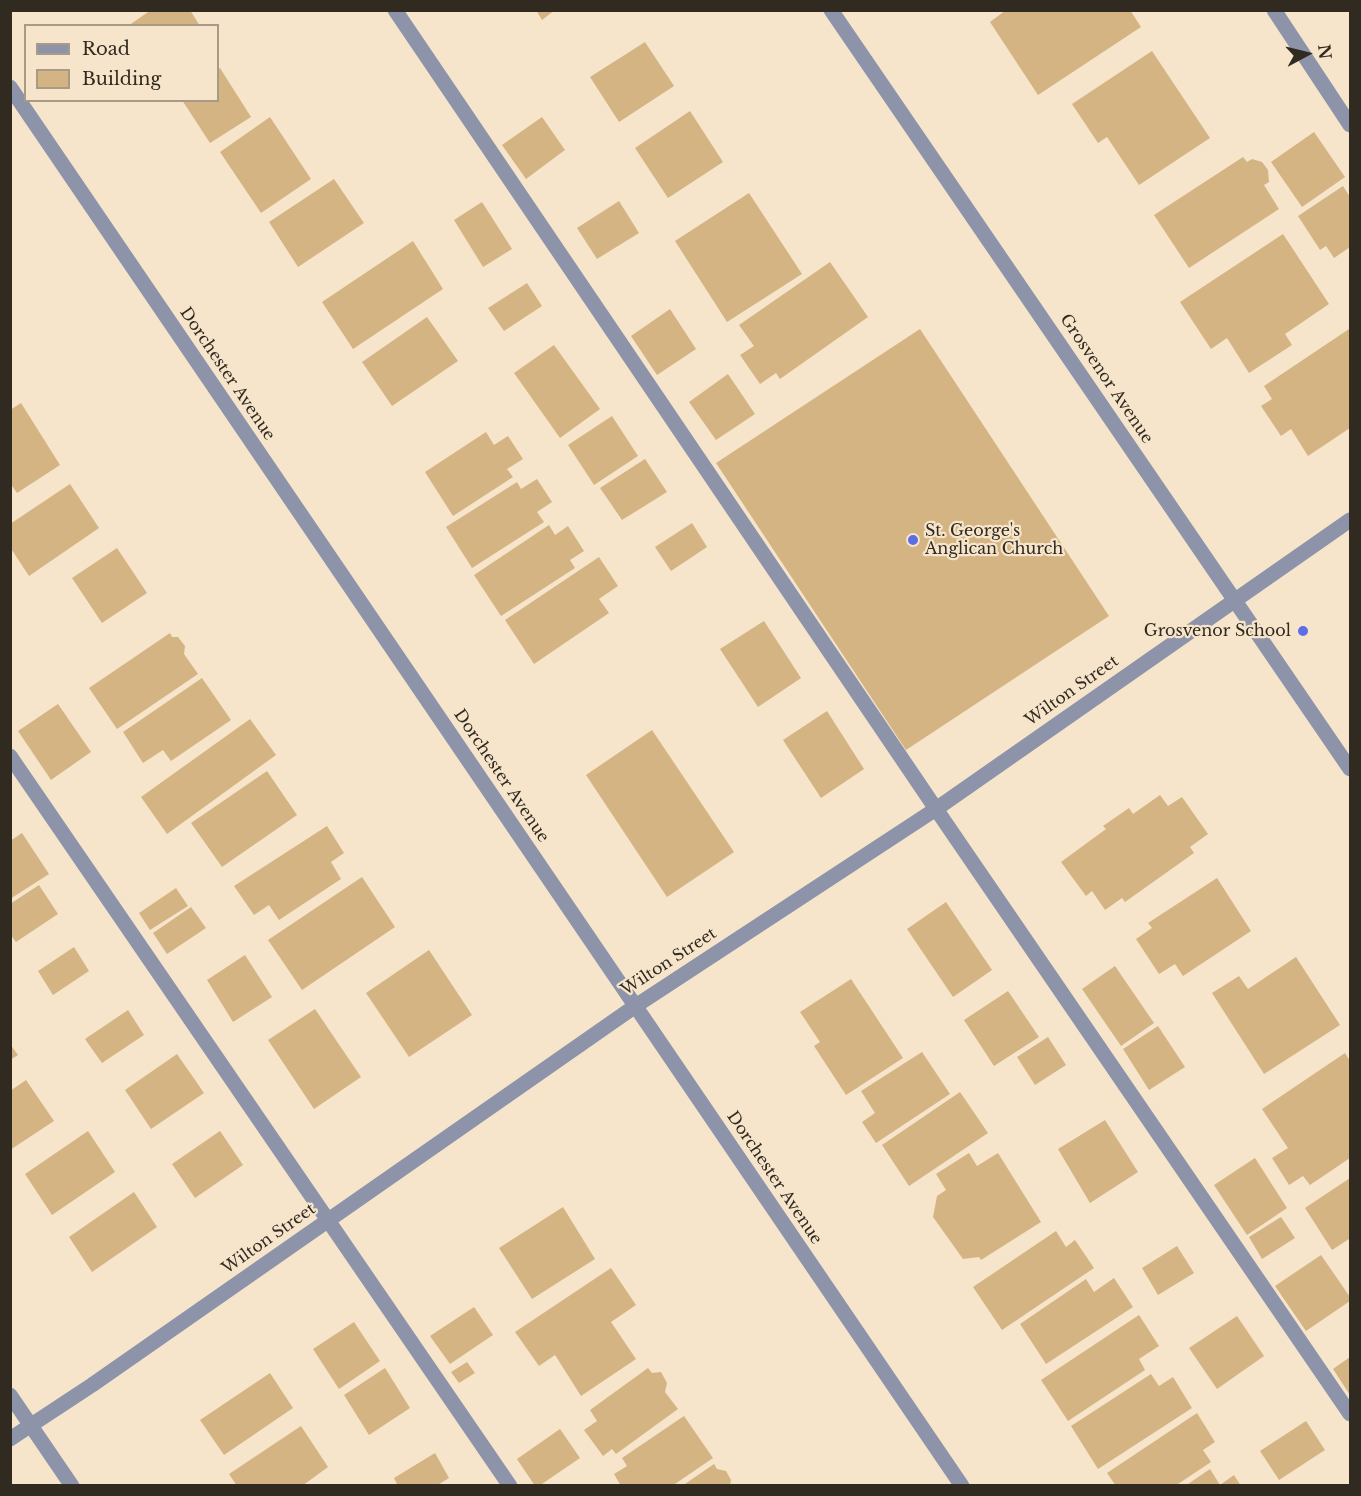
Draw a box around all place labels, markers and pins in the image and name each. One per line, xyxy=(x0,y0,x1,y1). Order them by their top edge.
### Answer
place label: St. George's Anglican Church xyxy=(925,521,1063,559)
marker: St. George's Anglican Church xyxy=(906,533,920,547)
place label: Grosvenor School xyxy=(1144,621,1291,641)
marker: Grosvenor School xyxy=(1296,624,1310,638)

